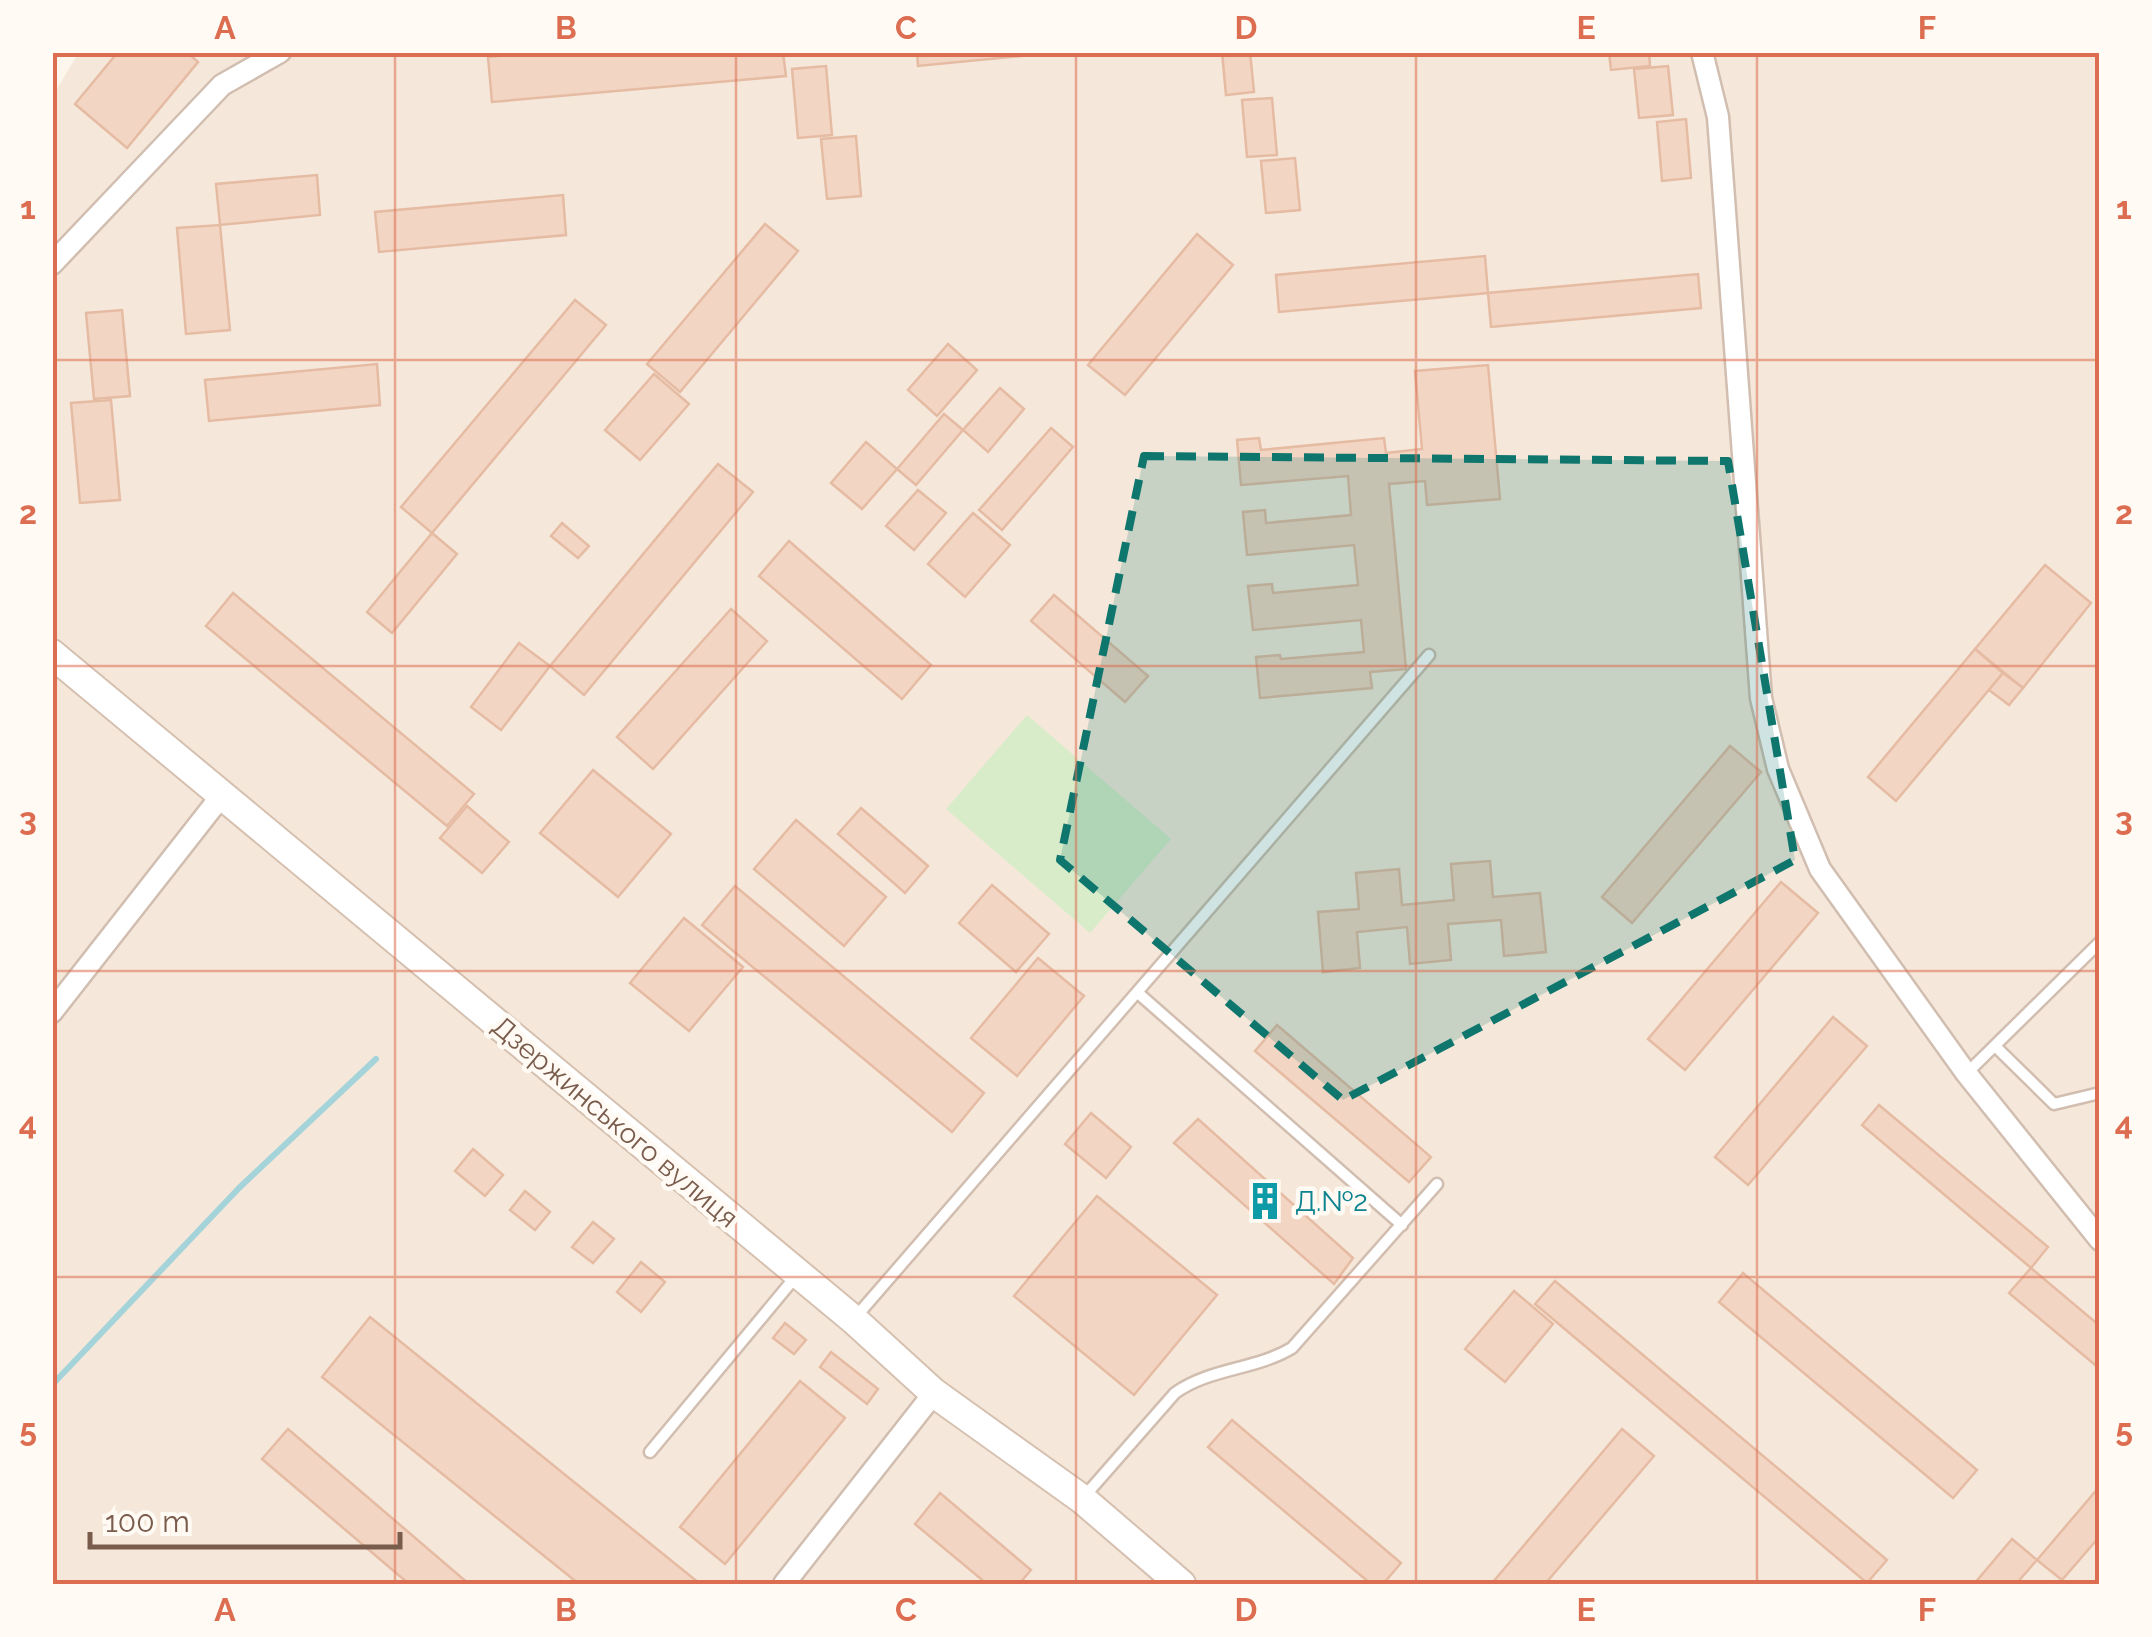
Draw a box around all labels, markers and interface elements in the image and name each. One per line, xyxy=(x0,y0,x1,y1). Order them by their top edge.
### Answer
text: A xyxy=(214,9,236,46)
text: B xyxy=(555,9,577,46)
text: C xyxy=(895,9,917,46)
text: D xyxy=(1235,9,1257,46)
text: E xyxy=(1576,9,1596,46)
text: F xyxy=(1918,9,1936,46)
text: 1 xyxy=(20,189,36,226)
text: 1 xyxy=(2116,189,2132,226)
text: 2 xyxy=(19,494,37,531)
text: 2 xyxy=(2115,494,2133,531)
text: 3 xyxy=(19,800,37,837)
text: 3 xyxy=(2115,800,2133,837)
street label: Дзержинського вулиця xyxy=(485,1010,745,1234)
text: 4 xyxy=(19,1105,37,1142)
text: 4 xyxy=(2115,1105,2133,1142)
building icon: Д.№2 xyxy=(1244,1180,1286,1222)
place label: Д.№2 xyxy=(1295,1185,1368,1218)
text: 5 xyxy=(19,1411,37,1448)
text: 5 xyxy=(2115,1411,2133,1448)
scale bar xyxy=(90,1487,400,1549)
text: 100 m xyxy=(105,1504,190,1539)
text: A xyxy=(214,1591,236,1628)
text: B xyxy=(555,1591,577,1628)
text: C xyxy=(895,1591,917,1628)
text: D xyxy=(1235,1591,1257,1628)
text: E xyxy=(1576,1591,1596,1628)
text: F xyxy=(1918,1591,1936,1628)

